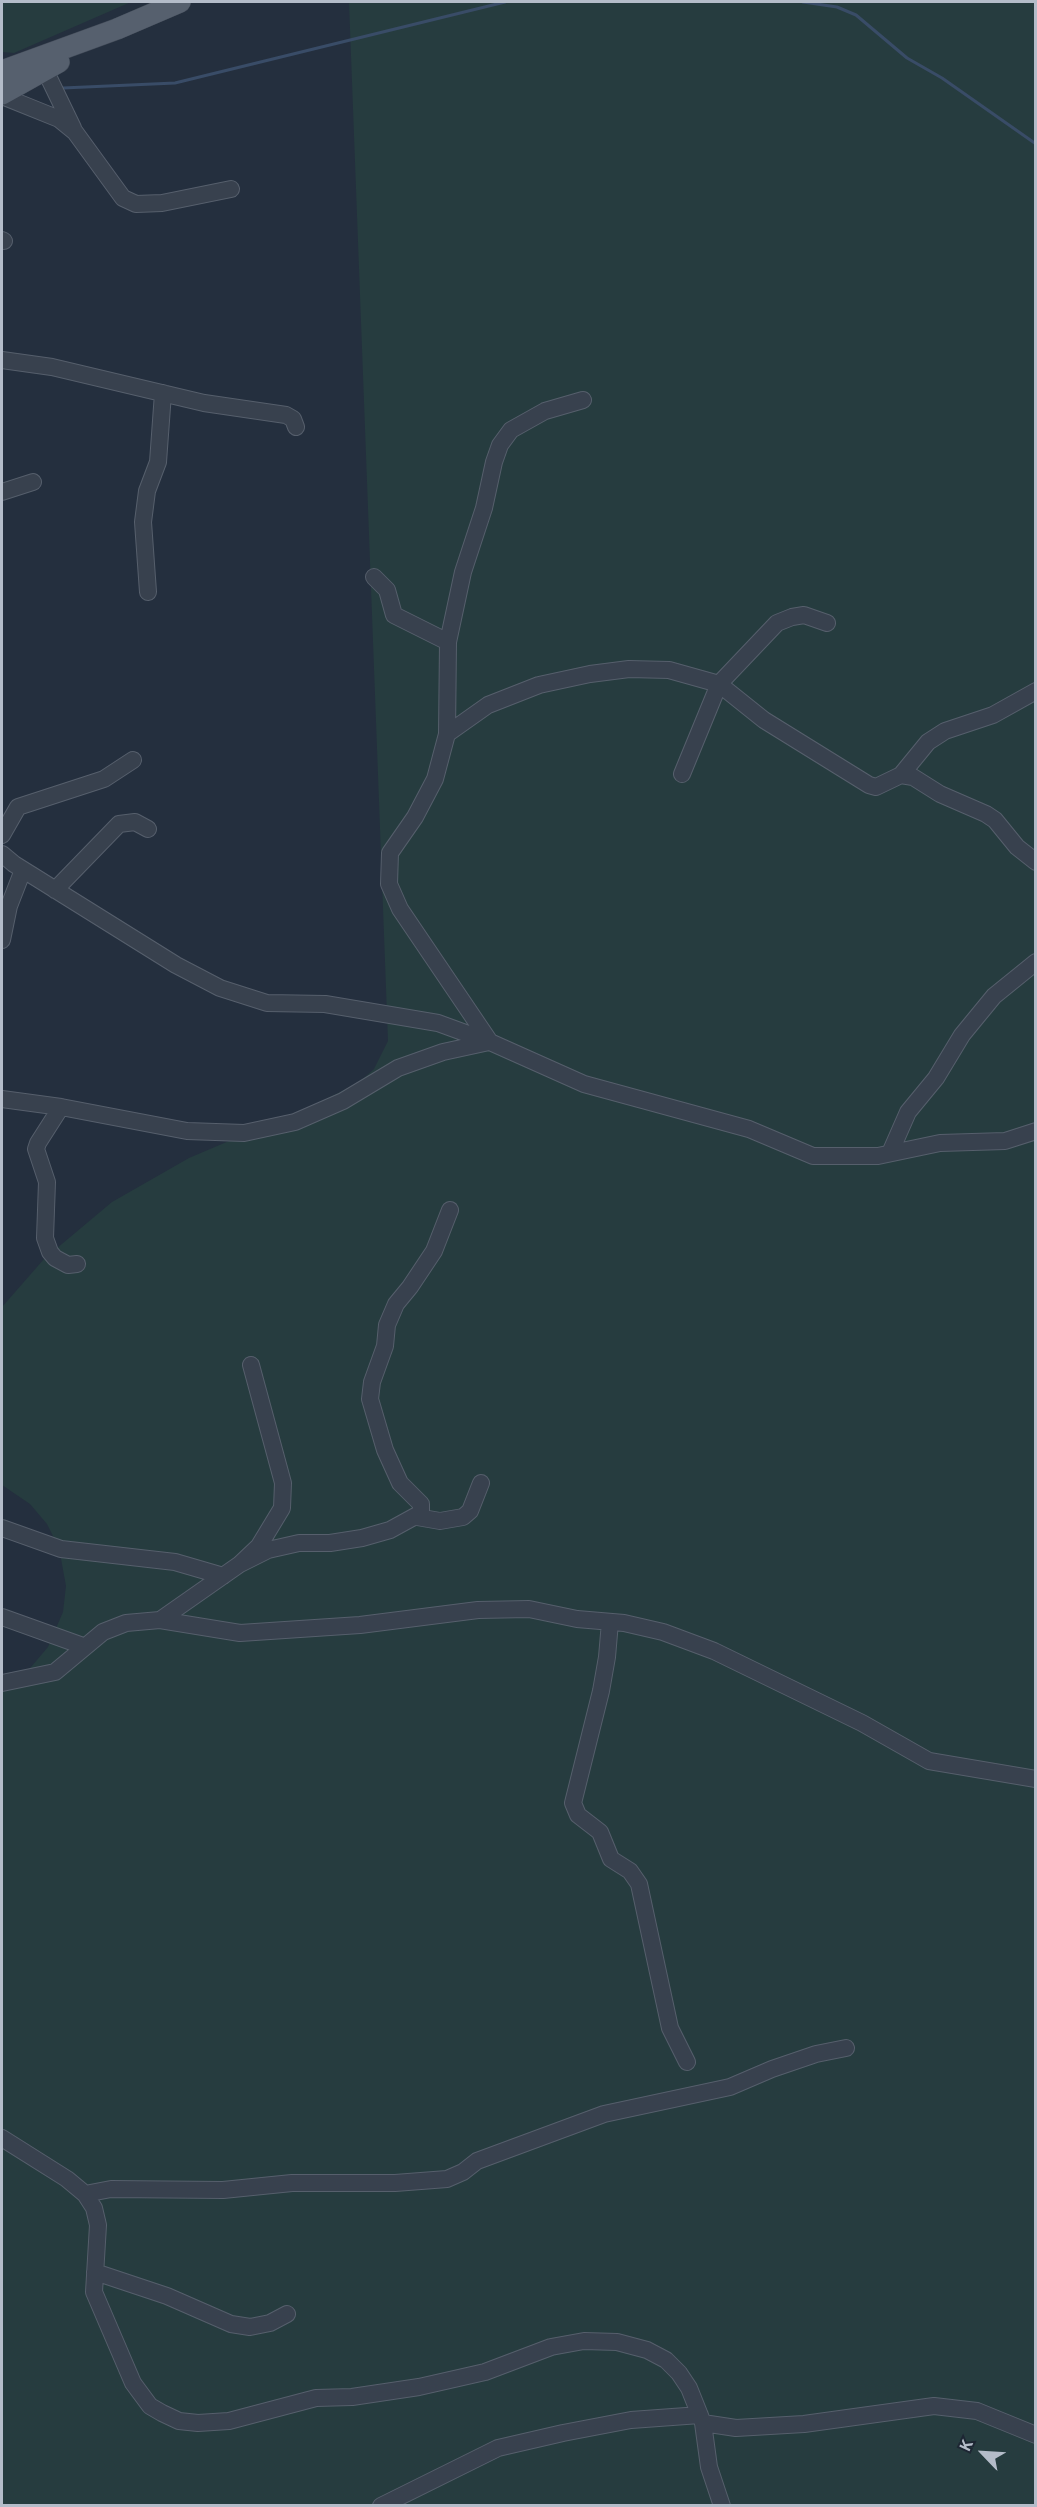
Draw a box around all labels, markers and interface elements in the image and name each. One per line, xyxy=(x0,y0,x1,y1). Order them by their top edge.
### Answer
north arrow xyxy=(953,2423,1013,2483)
text: K xyxy=(955,2436,978,2454)

